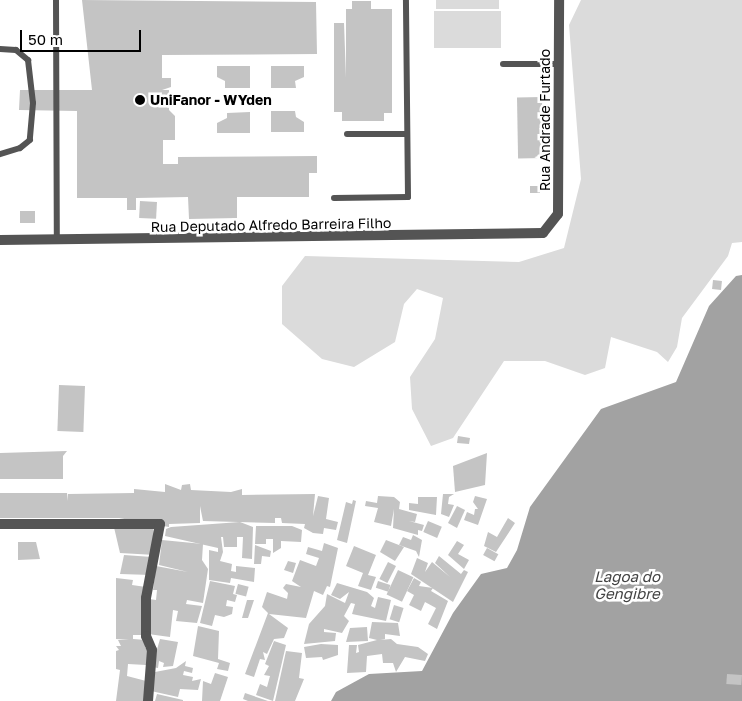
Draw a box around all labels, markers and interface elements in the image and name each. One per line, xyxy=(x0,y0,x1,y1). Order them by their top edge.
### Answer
scale bar xyxy=(22,20,144,52)
text: 50 m xyxy=(28,30,63,48)
street label: Rua Andrade Furtado xyxy=(537,49,553,191)
place label: UniFanor - WYden xyxy=(150,92,272,108)
marker: UniFanor - WYden xyxy=(134,94,146,106)
street label: Rua Deputado Alfredo Barreira Filho xyxy=(150,215,392,235)
water label: Lagoa do Gengibre xyxy=(594,567,660,602)

